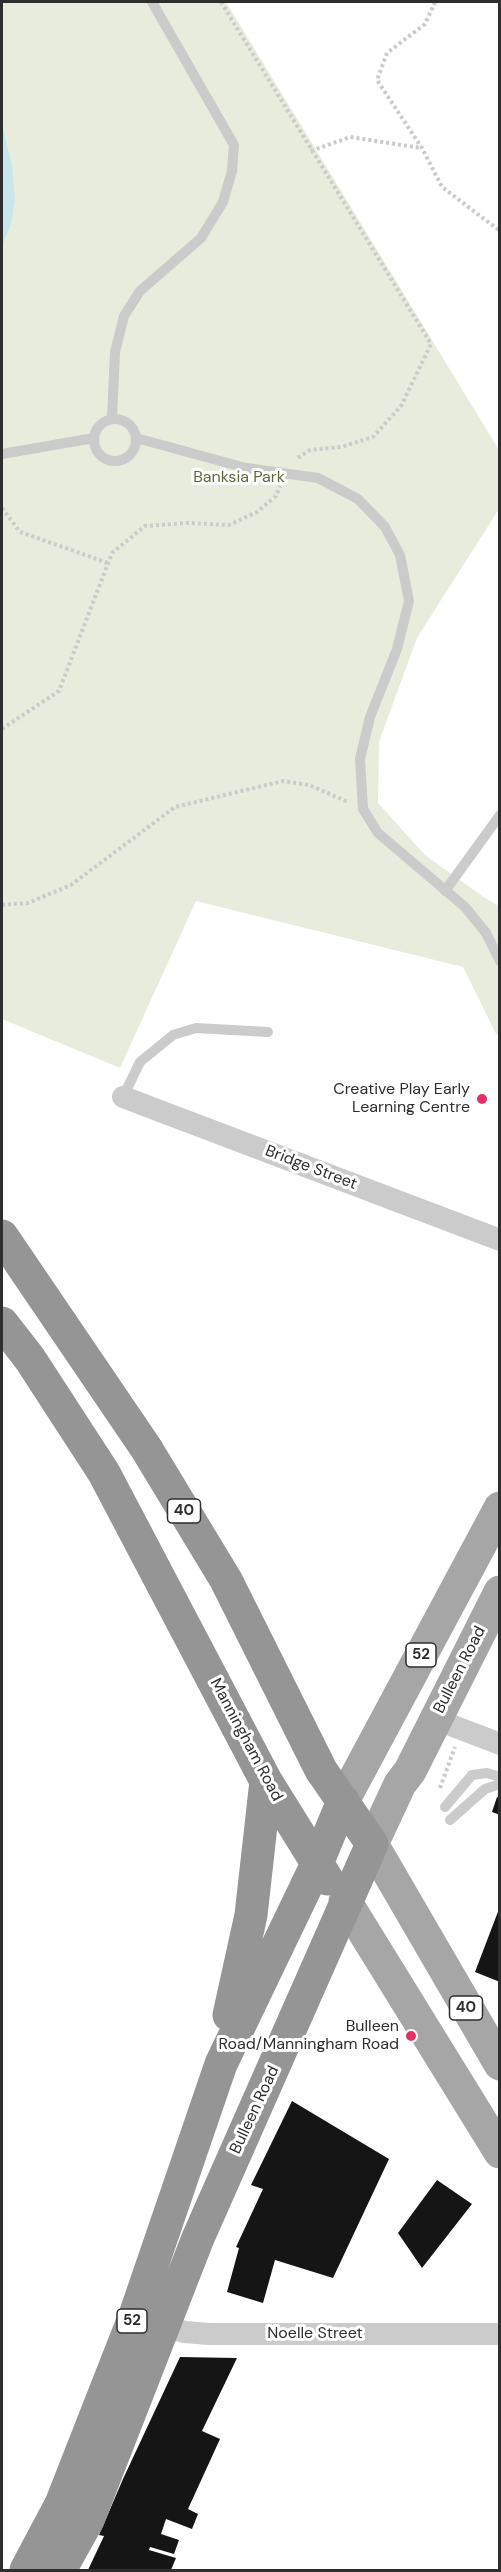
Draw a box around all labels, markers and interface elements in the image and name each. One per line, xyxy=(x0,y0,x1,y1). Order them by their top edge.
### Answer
park label: Banksia Park xyxy=(193,468,285,488)
place label: Creative Play Early Learning Centre xyxy=(333,1080,470,1118)
marker: Creative Play Early Learning Centre xyxy=(475,1092,489,1106)
street label: Bridge Street xyxy=(262,1142,360,1194)
road number: 40 xyxy=(168,1499,201,1523)
street label: Bulleen Road xyxy=(430,1623,490,1717)
road number: 52 xyxy=(406,1643,436,1667)
street label: Manningham Road xyxy=(206,1675,286,1805)
road number: 40 xyxy=(450,1996,482,2020)
place label: Bulleen Road/Manningham Road xyxy=(218,2017,399,2055)
marker: Bulleen Road/Manningham Road xyxy=(404,2029,418,2043)
street label: Bulleen Road xyxy=(226,2063,284,2157)
road number: 52 xyxy=(117,2309,147,2333)
street label: Noelle Street xyxy=(267,2324,363,2344)

